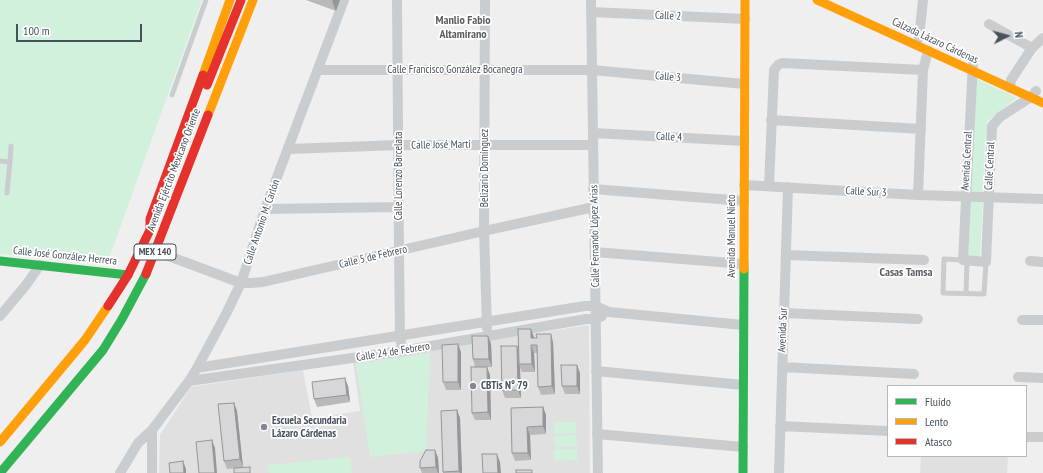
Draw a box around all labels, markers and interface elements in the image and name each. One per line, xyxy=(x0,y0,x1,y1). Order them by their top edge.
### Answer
street label: Calle 2 xyxy=(655,9,681,23)
district label: Manlio Fabio Altamirano xyxy=(435,14,491,42)
street label: Calzada Lázaro Cárdenas xyxy=(890,15,980,67)
scale bar xyxy=(18,16,144,42)
north arrow xyxy=(987,16,1027,56)
text: 100 m xyxy=(23,23,50,38)
text: N xyxy=(1012,31,1026,38)
street label: Calle Francisco González Bocanegra xyxy=(387,63,523,77)
street label: Calle 3 xyxy=(654,69,682,85)
street label: Avenida Ejército Mexicano Oriente xyxy=(145,107,203,233)
street label: Belizario Domínguez xyxy=(478,129,492,207)
street label: Calle 4 xyxy=(656,130,682,144)
street label: Avenida Central xyxy=(959,131,975,191)
street label: Calle Lorenzo Barcelata xyxy=(392,132,406,220)
street label: Calle José Martí xyxy=(411,138,471,152)
street label: Calle Central xyxy=(982,141,998,191)
street label: Calle Antonio M. Carlón xyxy=(241,178,283,266)
street label: Calle Sur 3 xyxy=(845,184,887,200)
street label: Calle Fernando López Arias xyxy=(588,185,602,287)
street label: Avenida Manuel Nieto xyxy=(725,194,739,278)
street label: Calle 5 de Febrero xyxy=(338,243,408,271)
street label: Calle José González Herrera xyxy=(12,244,118,268)
road number: MEX 140 xyxy=(134,244,176,260)
district label: Casas Tamsa xyxy=(880,266,932,280)
street label: Avenida Sur xyxy=(776,307,790,353)
street label: Calle 24 de Febrero xyxy=(355,340,431,364)
place label: CBTis N° 79 xyxy=(481,379,528,393)
marker: CBTis N° 79 xyxy=(468,381,478,391)
legend xyxy=(887,385,1027,457)
text: Fluido xyxy=(925,394,951,409)
place label: Escuela Secundaria Lázaro Cárdenas xyxy=(272,414,346,440)
text: Lento xyxy=(925,414,948,429)
marker: Escuela Secundaria Lázaro Cárdenas xyxy=(259,422,269,432)
text: Atasco xyxy=(925,434,952,449)

